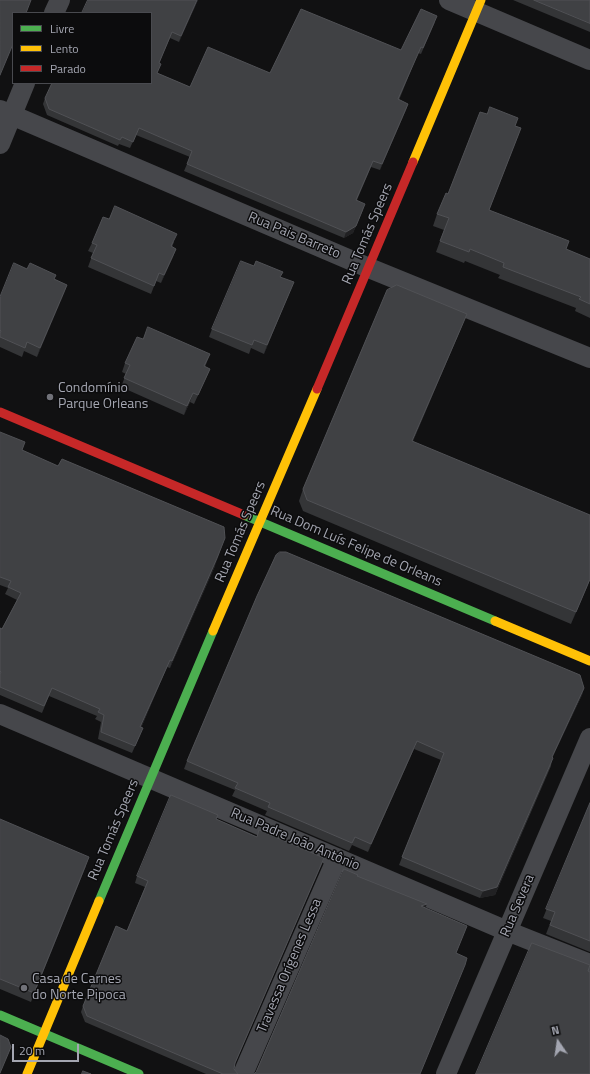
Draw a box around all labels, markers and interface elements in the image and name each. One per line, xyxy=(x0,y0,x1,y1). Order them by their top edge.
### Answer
legend xyxy=(12,12,152,84)
text: Livre xyxy=(50,19,74,38)
text: Lento xyxy=(50,39,79,58)
text: Parado xyxy=(50,59,86,78)
street label: Rua Tomás Speers xyxy=(339,181,397,287)
street label: Rua Pais Barreto xyxy=(245,209,343,263)
place label: Condomínio Parque Orleans xyxy=(58,381,148,414)
marker: Condomínio Parque Orleans xyxy=(45,392,55,402)
street label: Rua Tomás Speers xyxy=(212,479,270,585)
street label: Rua Dom Luís Felipe de Orleans xyxy=(268,503,444,591)
street label: Rua Tomás Speers xyxy=(85,777,143,883)
street label: Rua Padre João Antônio xyxy=(228,805,362,875)
street label: Rua Severa xyxy=(497,872,539,940)
street label: Travessa Orígenes Lessa xyxy=(254,896,326,1036)
place label: Casa de Carnes do Norte Pipoca xyxy=(32,972,126,1004)
marker: Casa de Carnes do Norte Pipoca xyxy=(19,983,29,993)
north arrow xyxy=(538,1022,578,1062)
text: N xyxy=(550,1022,561,1039)
scale bar xyxy=(14,1036,81,1062)
text: 20 m xyxy=(19,1041,45,1060)

